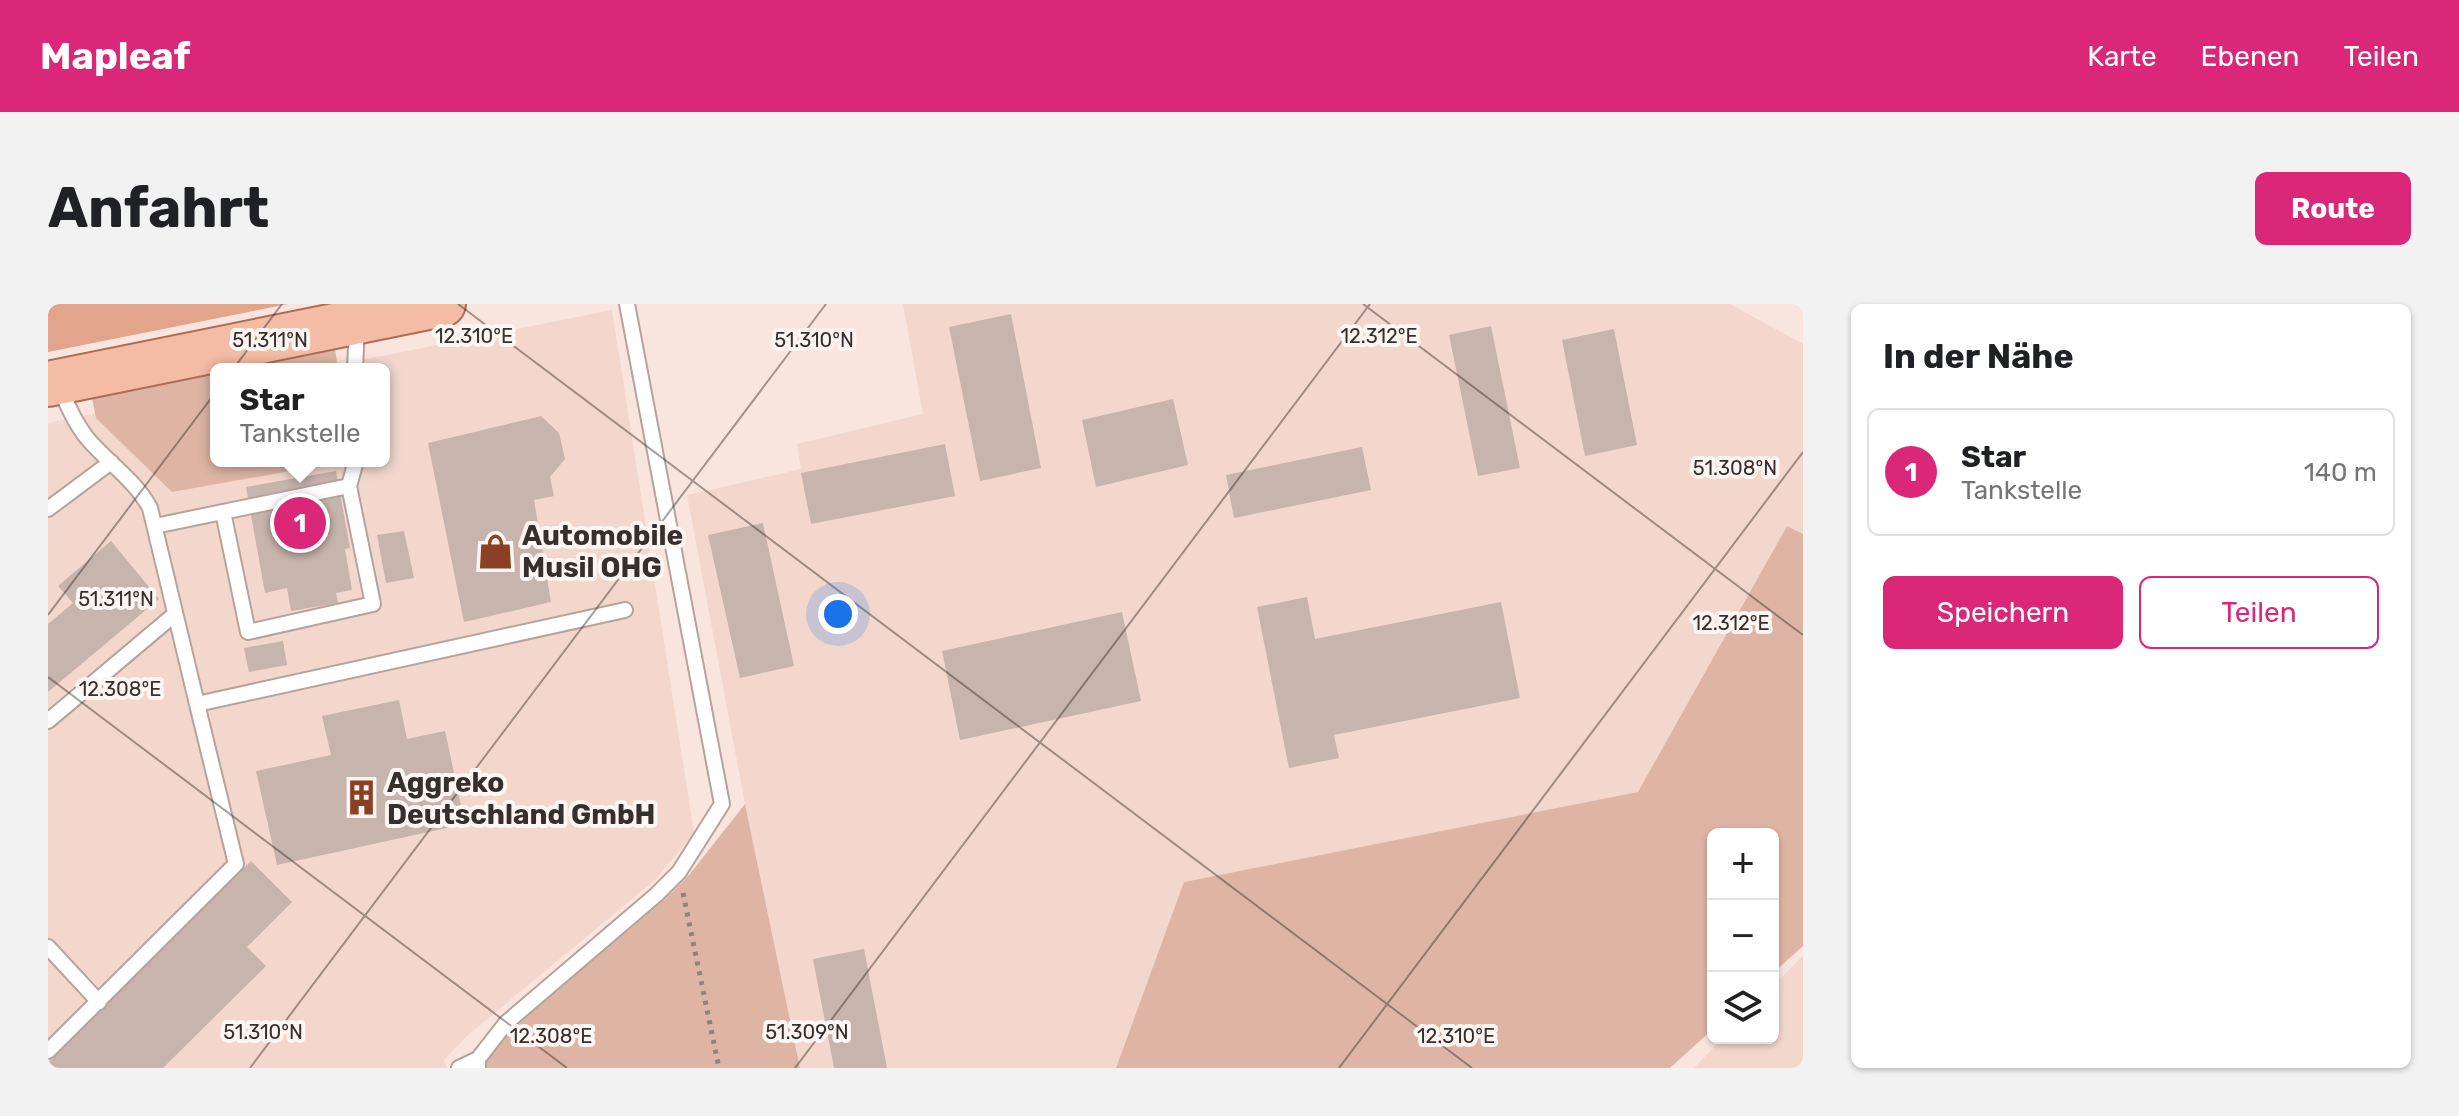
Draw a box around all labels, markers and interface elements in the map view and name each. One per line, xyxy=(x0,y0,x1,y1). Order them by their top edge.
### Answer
text: Mapleaf xyxy=(40,33,190,79)
text: Karte xyxy=(2087,40,2157,73)
text: Ebenen xyxy=(2201,40,2300,73)
text: Teilen xyxy=(2344,40,2419,73)
button: Route xyxy=(2255,172,2411,245)
text: Anfahrt xyxy=(48,175,269,241)
text: 12.310°E xyxy=(435,324,513,348)
text: 12.312°E xyxy=(1340,324,1418,348)
text: 51.311°N xyxy=(232,328,308,352)
text: 51.310°N xyxy=(774,328,854,352)
text: In der Nähe xyxy=(1883,336,2074,377)
popup xyxy=(210,363,390,467)
text: Star xyxy=(239,382,305,418)
text: Tankstelle xyxy=(239,418,361,449)
text: Star xyxy=(1961,439,2026,475)
text: 51.308°N xyxy=(1693,456,1777,480)
text: 1 xyxy=(1905,457,1917,488)
text: 140 m xyxy=(2304,457,2377,488)
text: Tankstelle xyxy=(1961,475,2082,506)
pin: 1 xyxy=(274,493,326,553)
place label: Automobile Musil OHG xyxy=(522,519,683,584)
shop icon: Automobile Musil OHG xyxy=(477,532,515,570)
button: Speichern xyxy=(1883,576,2123,649)
button: Teilen xyxy=(2139,576,2379,649)
text: 51.311°N xyxy=(78,587,154,611)
your location xyxy=(818,594,858,634)
text: 12.312°E xyxy=(1692,611,1770,635)
text: 12.308°E xyxy=(79,677,161,701)
place label: Aggreko Deutschland GmbH xyxy=(387,766,655,831)
building icon: Aggreko Deutschland GmbH xyxy=(342,779,380,817)
map controls xyxy=(1707,828,1779,1044)
button: + xyxy=(1707,828,1779,900)
button: − xyxy=(1707,900,1779,972)
button: layers xyxy=(1707,972,1779,1044)
text: 51.310°N xyxy=(223,1020,303,1044)
text: 51.309°N xyxy=(765,1020,849,1044)
text: 12.308°E xyxy=(510,1024,592,1048)
text: 12.310°E xyxy=(1417,1024,1495,1048)

